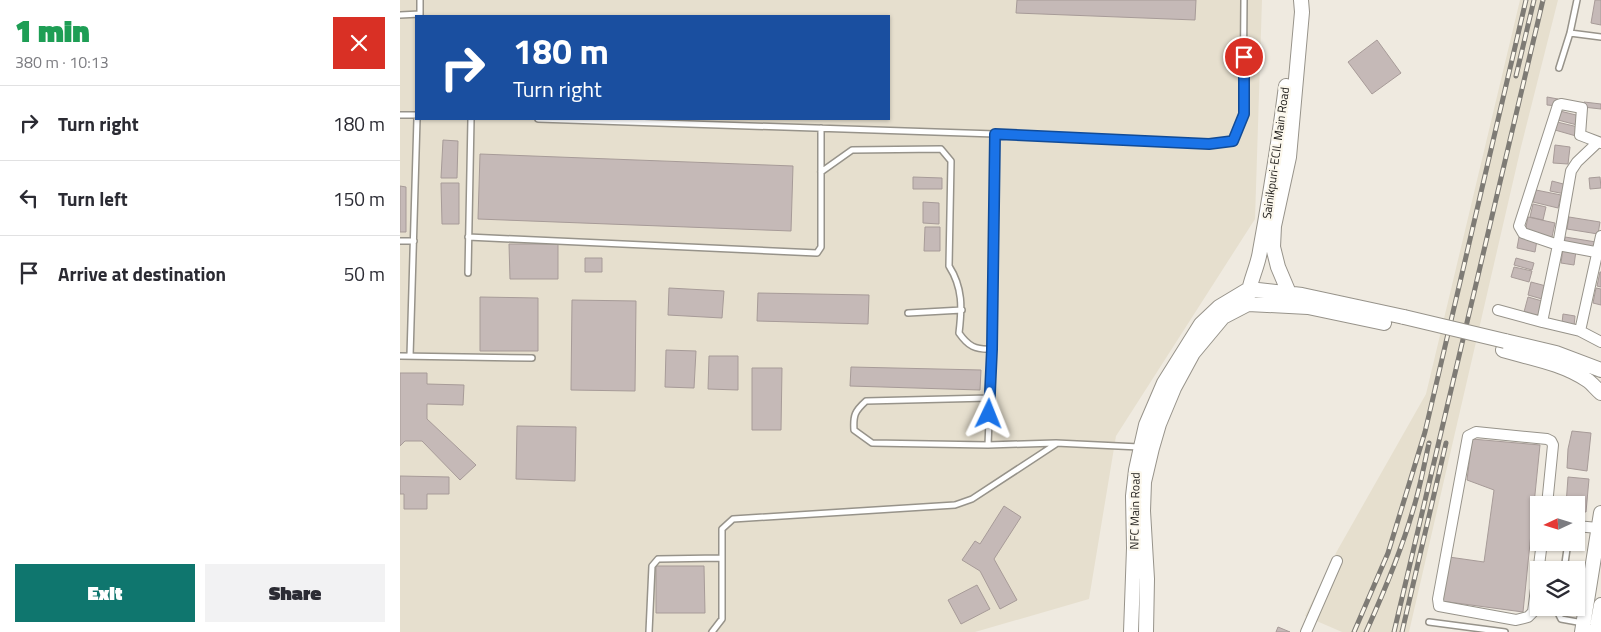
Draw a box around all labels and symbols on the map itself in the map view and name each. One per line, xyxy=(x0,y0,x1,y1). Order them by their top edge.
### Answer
pin xyxy=(1223,36,1265,78)
street label: Sainikpuri-ECIL Main Road xyxy=(1257,86,1294,220)
position arrow xyxy=(962,387,1014,439)
street label: NFC Main Road xyxy=(1124,472,1145,550)
north arrow xyxy=(1530,496,1585,551)

